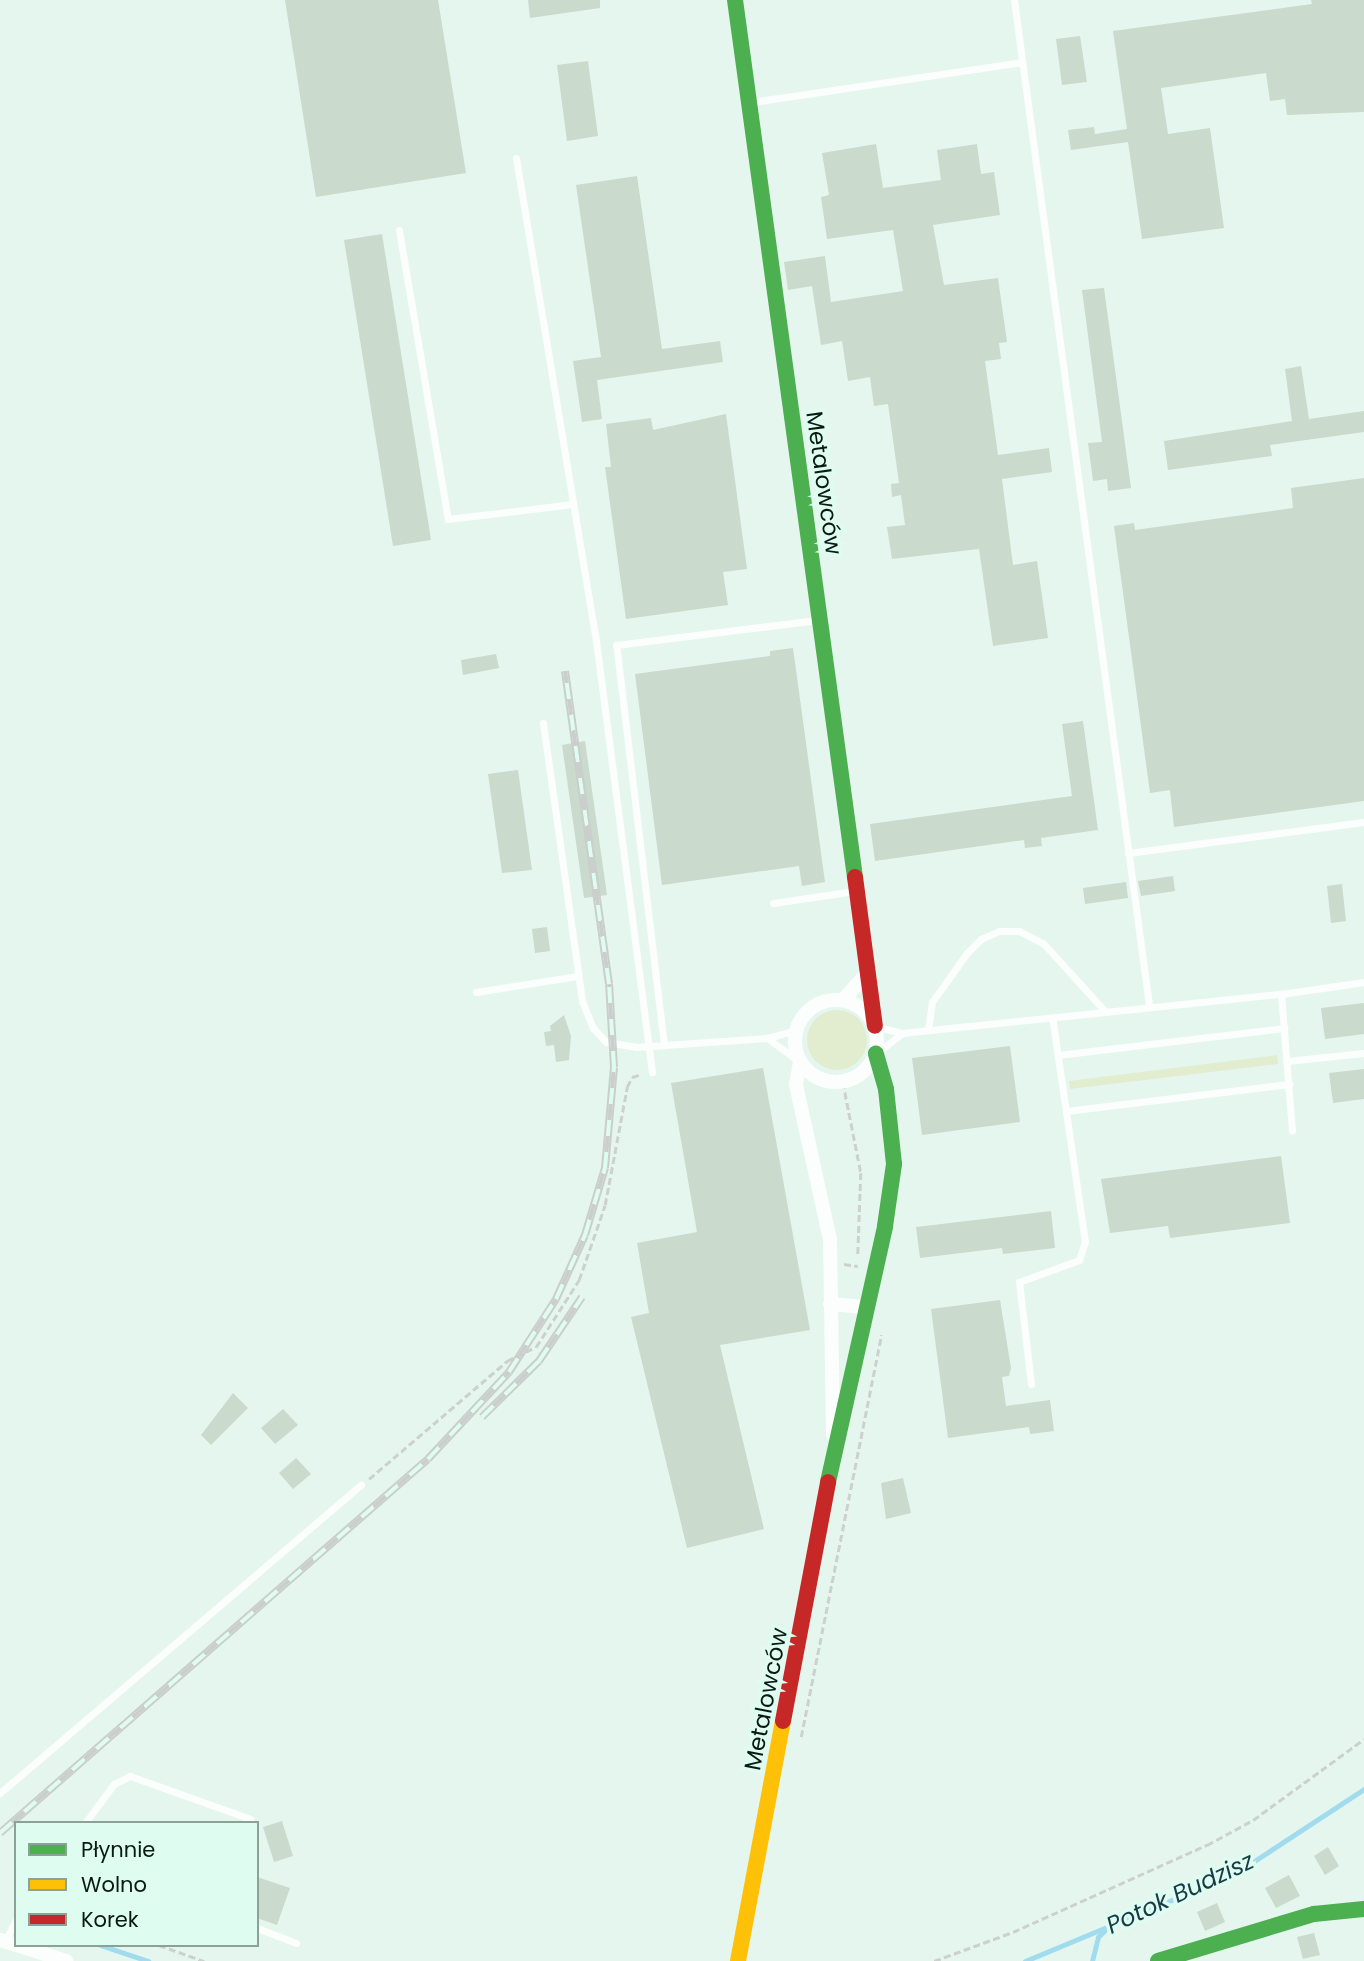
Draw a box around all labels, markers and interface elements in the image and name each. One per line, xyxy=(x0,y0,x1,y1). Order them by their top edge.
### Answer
street label: Metalowców xyxy=(800,409,848,557)
street label: Metalowców xyxy=(739,1625,793,1773)
legend xyxy=(14,1821,259,1947)
text: Płynnie xyxy=(81,1835,155,1864)
water label: Potok Budzisz xyxy=(1102,1846,1258,1940)
text: Wolno xyxy=(81,1870,147,1899)
text: Korek xyxy=(81,1905,139,1934)

